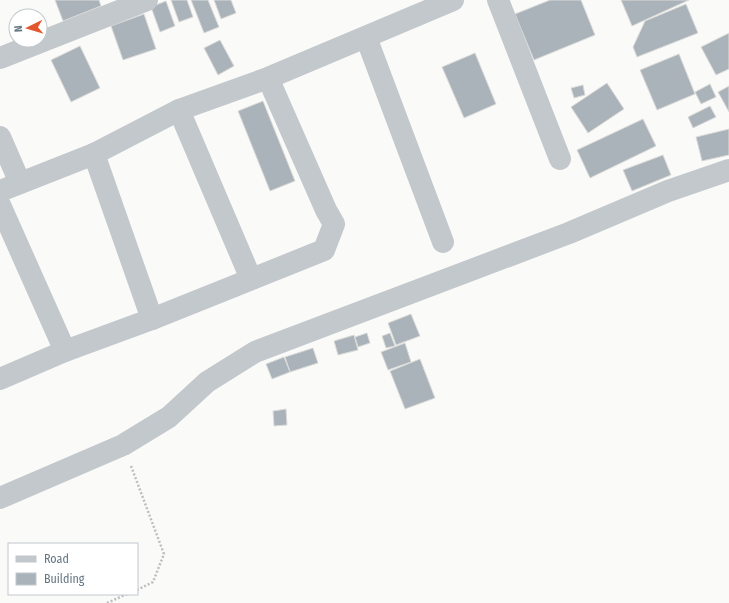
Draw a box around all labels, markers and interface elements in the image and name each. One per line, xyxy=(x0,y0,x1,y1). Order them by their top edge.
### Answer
north arrow xyxy=(8,8,48,48)
text: N xyxy=(12,25,25,33)
legend xyxy=(8,543,138,595)
text: Road xyxy=(44,552,69,566)
text: Building xyxy=(44,572,85,586)

